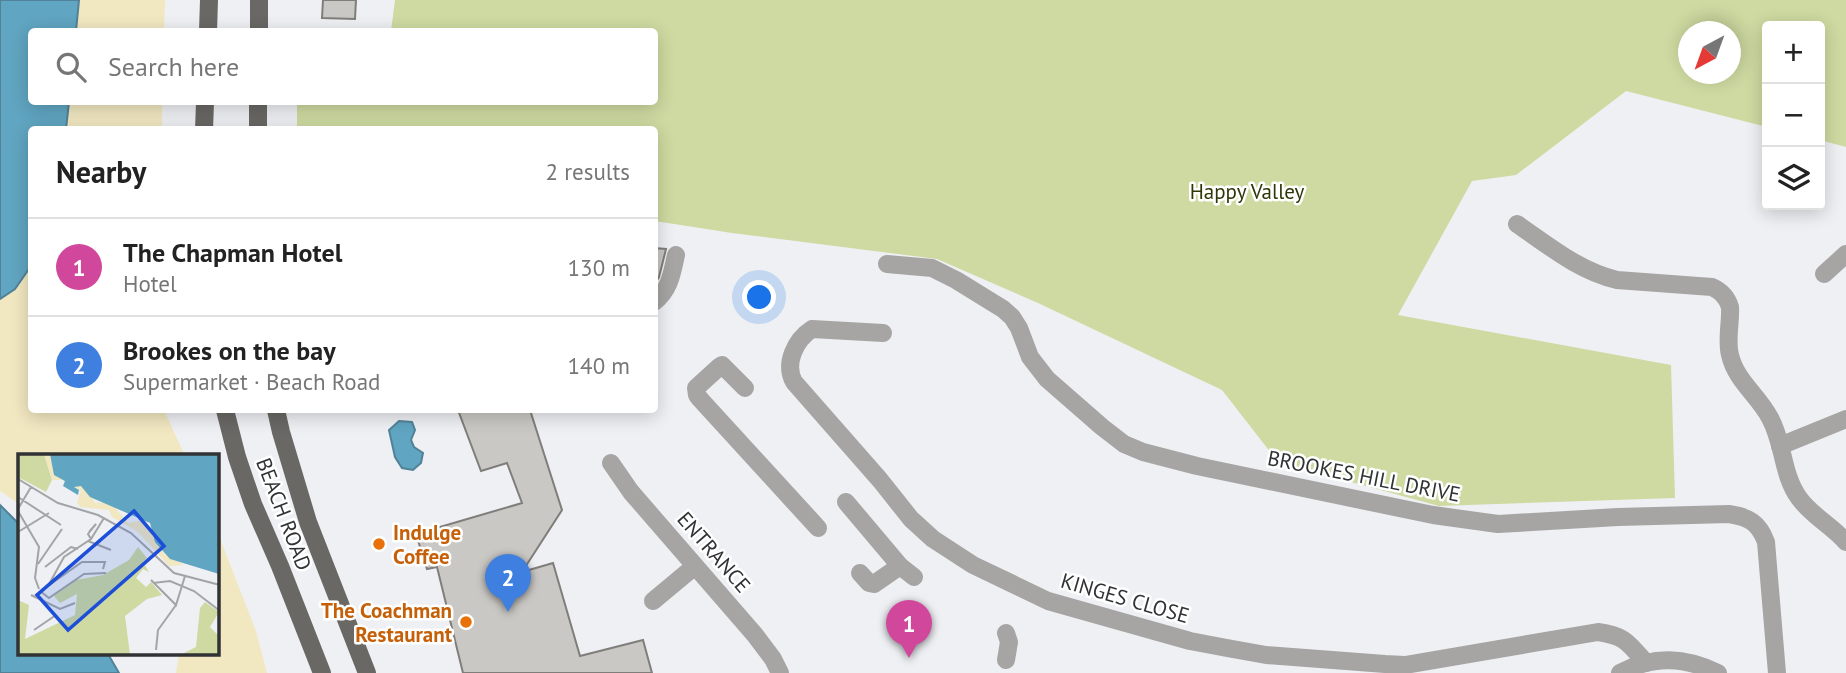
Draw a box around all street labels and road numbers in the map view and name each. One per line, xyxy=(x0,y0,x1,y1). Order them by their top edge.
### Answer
street label: BROOKES HILL DRIVE xyxy=(1265,444,1463,508)
street label: BEACH ROAD xyxy=(250,454,318,574)
street label: ENTRANCE xyxy=(671,506,757,598)
street label: KINGES CLOSE xyxy=(1058,567,1192,629)

